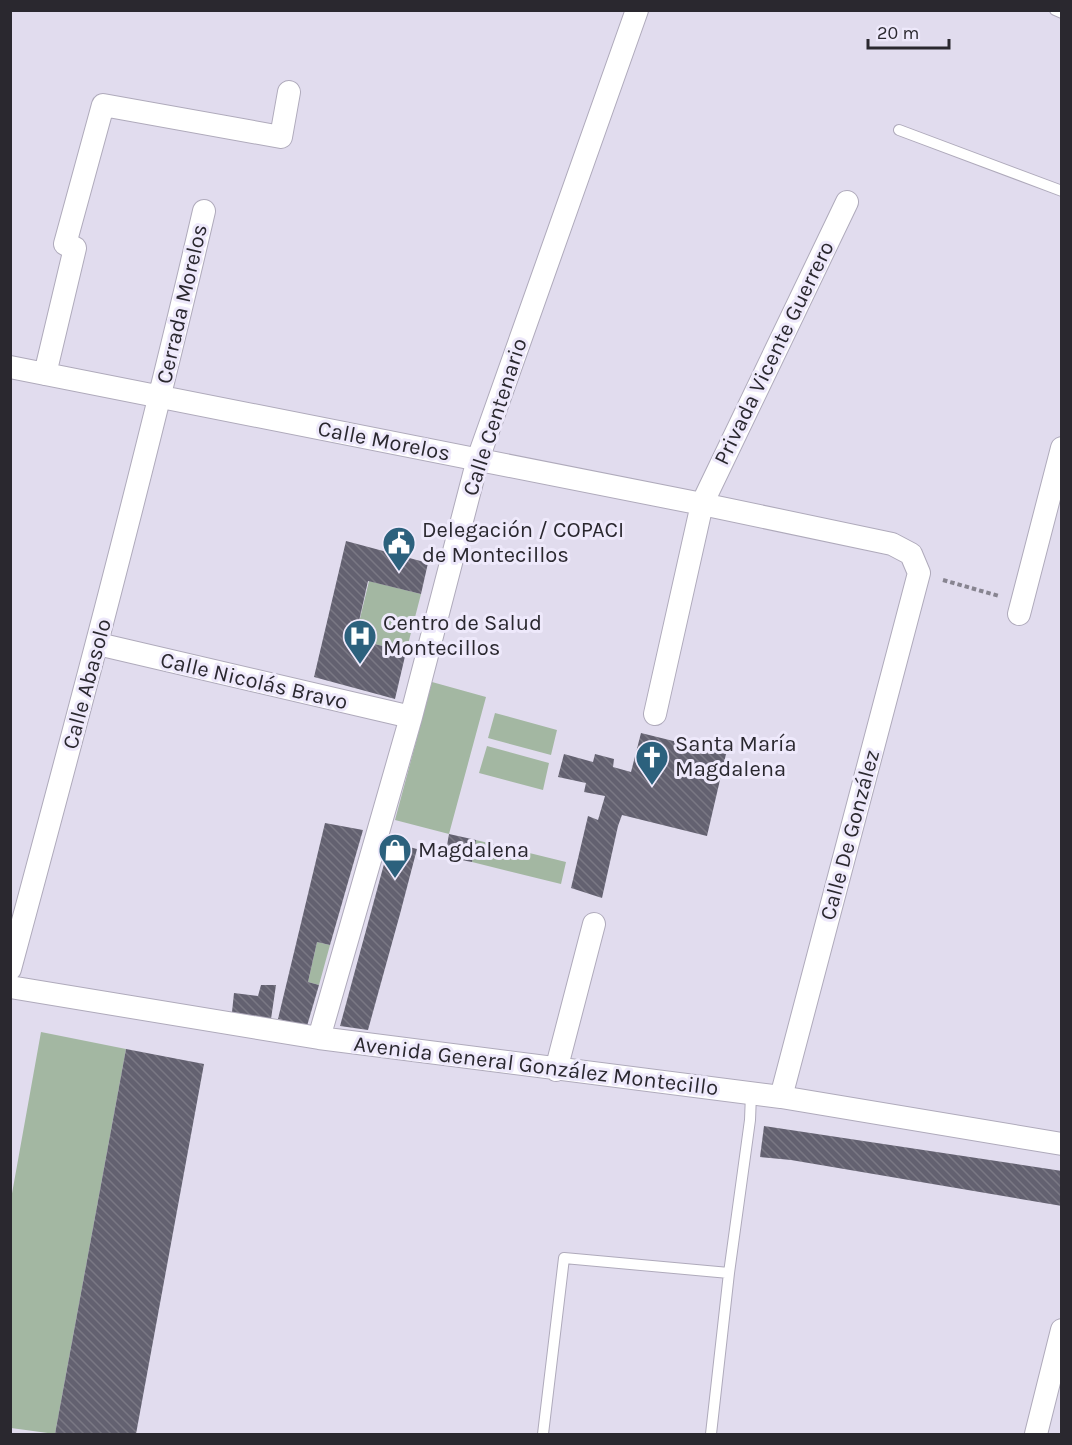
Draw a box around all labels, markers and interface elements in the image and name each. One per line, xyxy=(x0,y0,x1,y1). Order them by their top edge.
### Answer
scale bar xyxy=(868,12,949,50)
text: 20 m xyxy=(877,22,919,44)
street label: Cerrada Morelos xyxy=(151,222,213,386)
street label: Privada Vicente Guerrero xyxy=(708,237,840,469)
street label: Calle Centenario xyxy=(457,335,533,499)
street label: Calle Morelos xyxy=(316,415,452,467)
place label: Delegación / COPACI de Montecillos xyxy=(422,517,624,568)
public building icon: Delegación / COPACI de Montecillos xyxy=(381,525,417,572)
place label: Centro de Salud Montecillos xyxy=(383,610,542,661)
street label: Calle Abasolo xyxy=(57,616,117,752)
hospital icon: Centro de Salud Montecillos xyxy=(342,618,378,665)
street label: Calle Nicolás Bravo xyxy=(158,647,350,715)
place label: Santa María Magdalena xyxy=(675,731,797,782)
church icon: Santa María Magdalena xyxy=(634,739,670,786)
street label: Calle De González xyxy=(815,747,885,923)
shop icon: Magdalena xyxy=(377,832,413,879)
place label: Magdalena xyxy=(418,837,529,863)
street label: Avenida General González Montecillo xyxy=(352,1031,720,1101)

